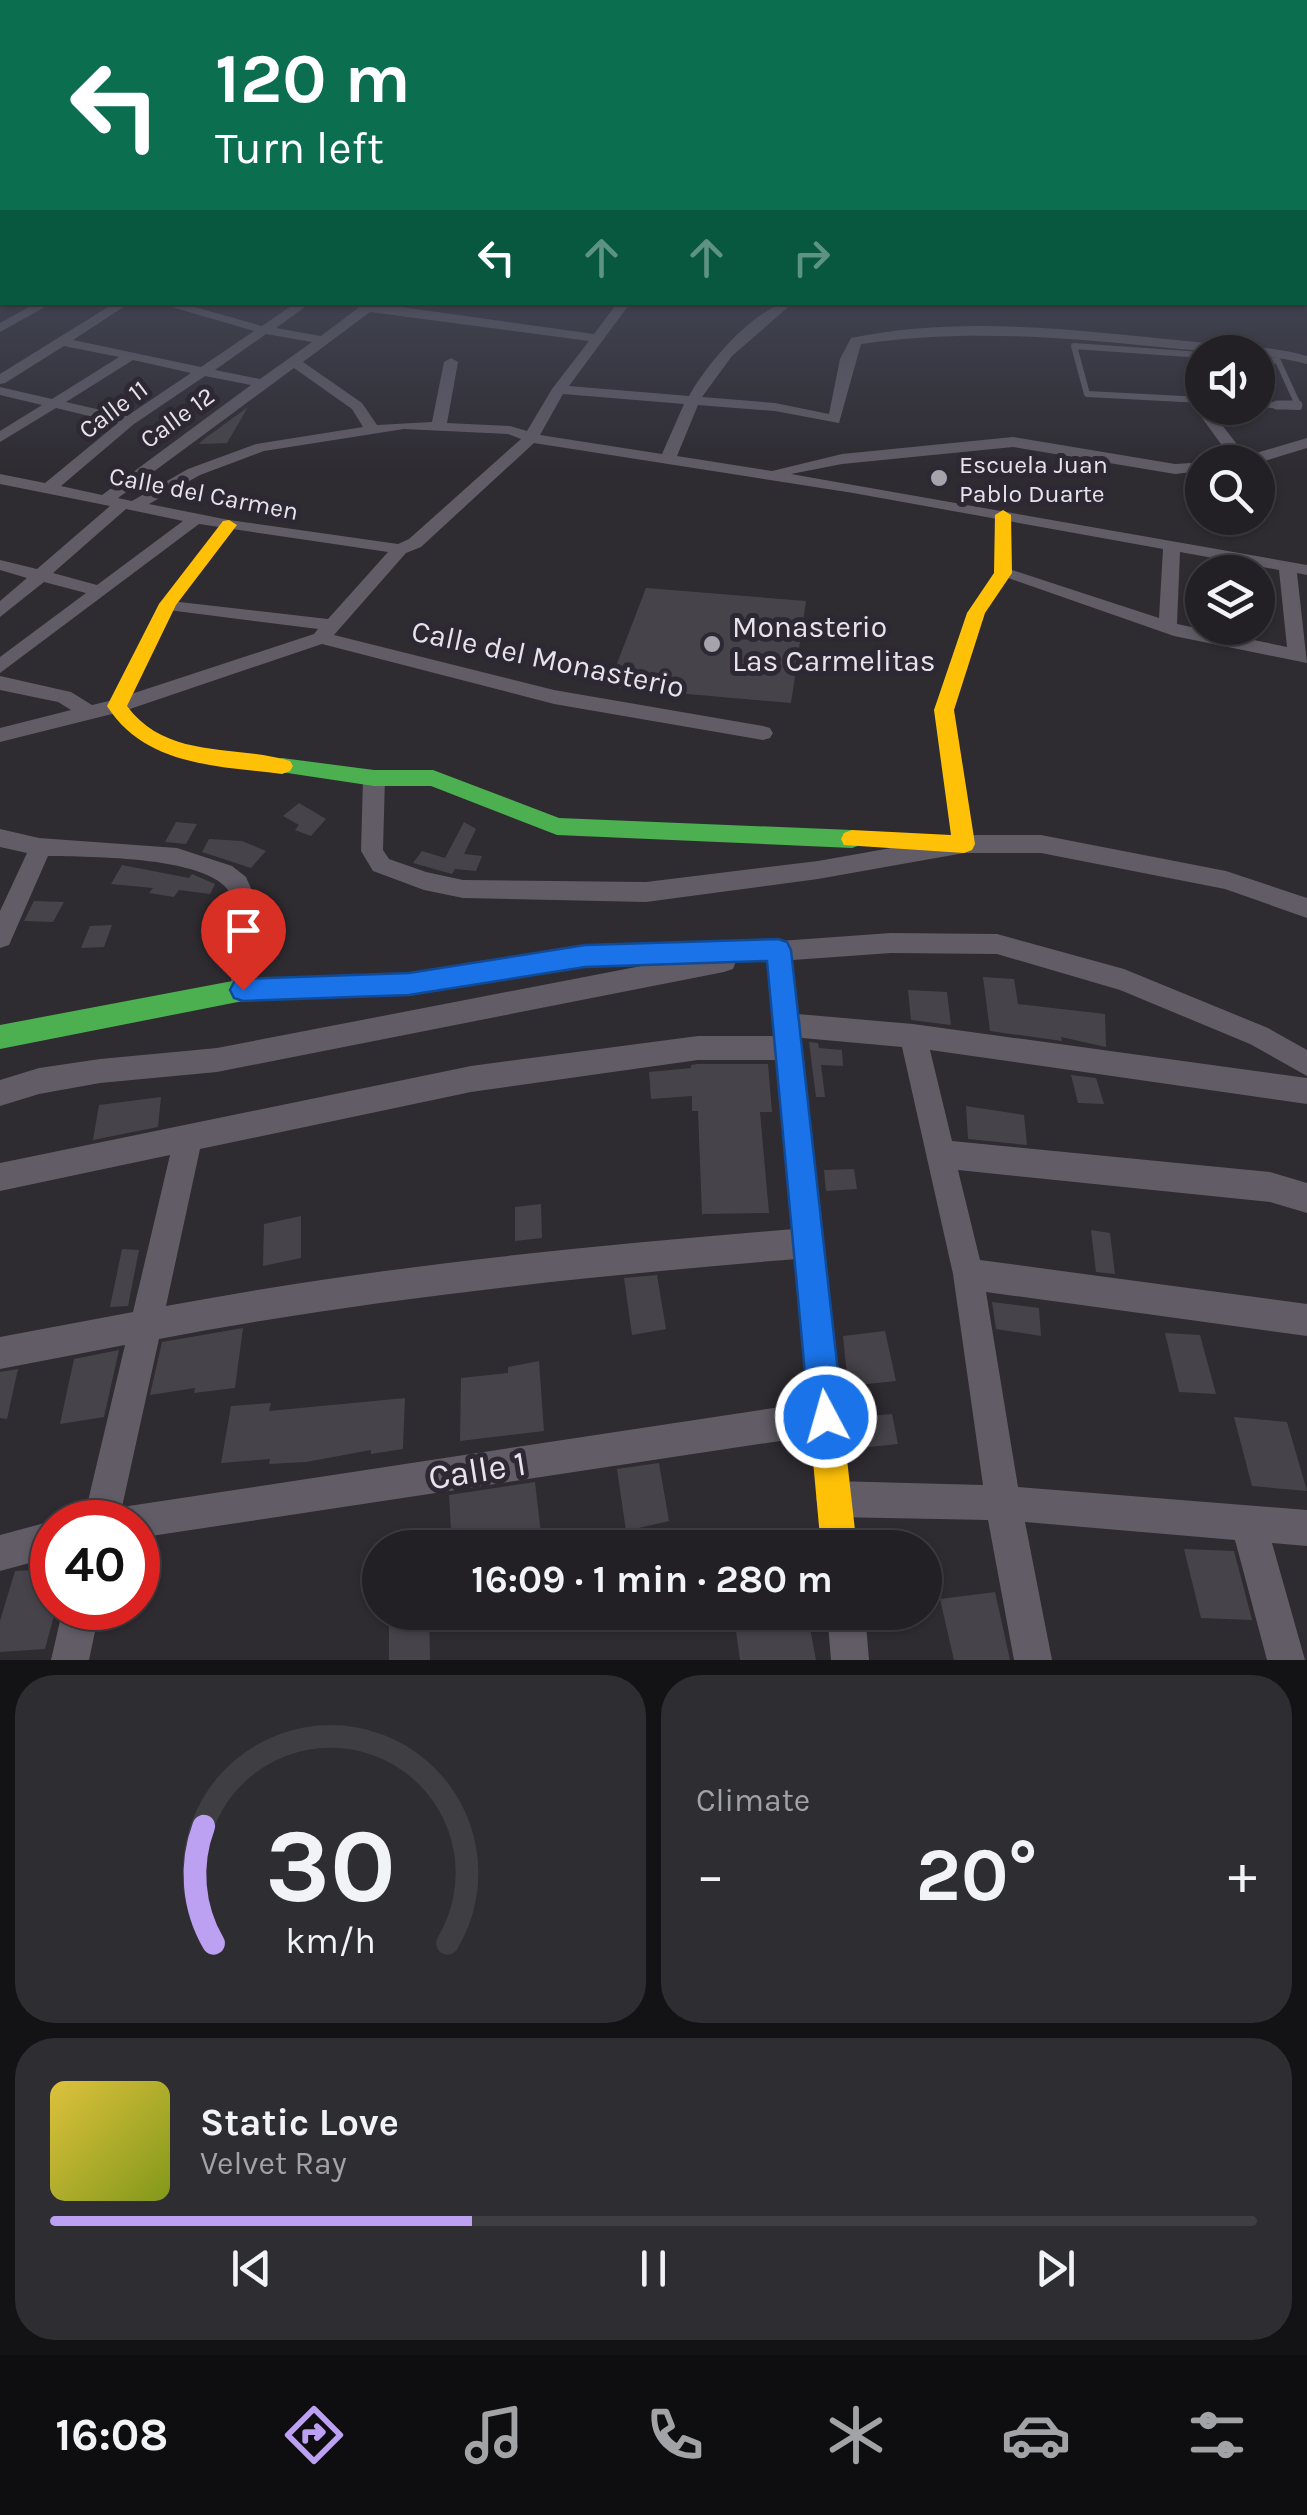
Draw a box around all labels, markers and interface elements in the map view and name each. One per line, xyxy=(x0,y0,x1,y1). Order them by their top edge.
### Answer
text: 120 m xyxy=(215,38,411,120)
icon: left xyxy=(50,40,180,170)
text: Turn left xyxy=(215,122,384,174)
icon: left xyxy=(469,230,524,285)
icon: ahead xyxy=(574,230,629,285)
icon: ahead xyxy=(679,230,734,285)
icon: right xyxy=(784,230,839,285)
map controls xyxy=(1185,335,1275,645)
button: sound xyxy=(1185,335,1275,425)
street label: Calle 11 xyxy=(73,374,153,445)
street label: Calle 12 xyxy=(135,381,220,454)
button: search xyxy=(1185,445,1275,535)
place label: Escuela Juan Pablo Duarte xyxy=(959,450,1108,508)
street label: Calle del Carmen xyxy=(107,461,301,526)
marker: Escuela Juan Pablo Duarte xyxy=(928,467,950,489)
button: layers xyxy=(1185,555,1275,645)
place label: Monasterio Las Carmelitas xyxy=(732,609,936,679)
street label: Calle del Monasterio xyxy=(408,612,688,706)
marker: Monasterio Las Carmelitas xyxy=(701,633,723,655)
pin xyxy=(201,888,286,991)
icon: arrive xyxy=(216,903,271,958)
position arrow xyxy=(774,1365,878,1469)
street label: Calle 1 xyxy=(425,1443,529,1498)
speed limit sign: 40 xyxy=(30,1500,160,1630)
text: 16:09 · 1 min · 280 m xyxy=(471,1557,833,1602)
text: Climate xyxy=(696,1782,810,1819)
text: 30 xyxy=(265,1806,396,1927)
text: 20° xyxy=(916,1831,1037,1919)
text: − xyxy=(696,1843,725,1907)
text: + xyxy=(1228,1843,1257,1907)
text: km/h xyxy=(285,1920,376,1962)
text: Static Love xyxy=(200,2100,399,2145)
text: Velvet Ray xyxy=(200,2145,347,2182)
icon: previous xyxy=(224,2241,279,2296)
icon: pause xyxy=(626,2241,681,2296)
icon: next xyxy=(1028,2241,1083,2296)
icon: directions xyxy=(279,2400,349,2470)
icon: music xyxy=(459,2400,529,2470)
icon: phone xyxy=(640,2400,710,2470)
icon: climate xyxy=(821,2400,891,2470)
icon: car xyxy=(1001,2400,1071,2470)
icon: filters xyxy=(1182,2400,1252,2470)
text: 16:08 xyxy=(55,2409,168,2461)

